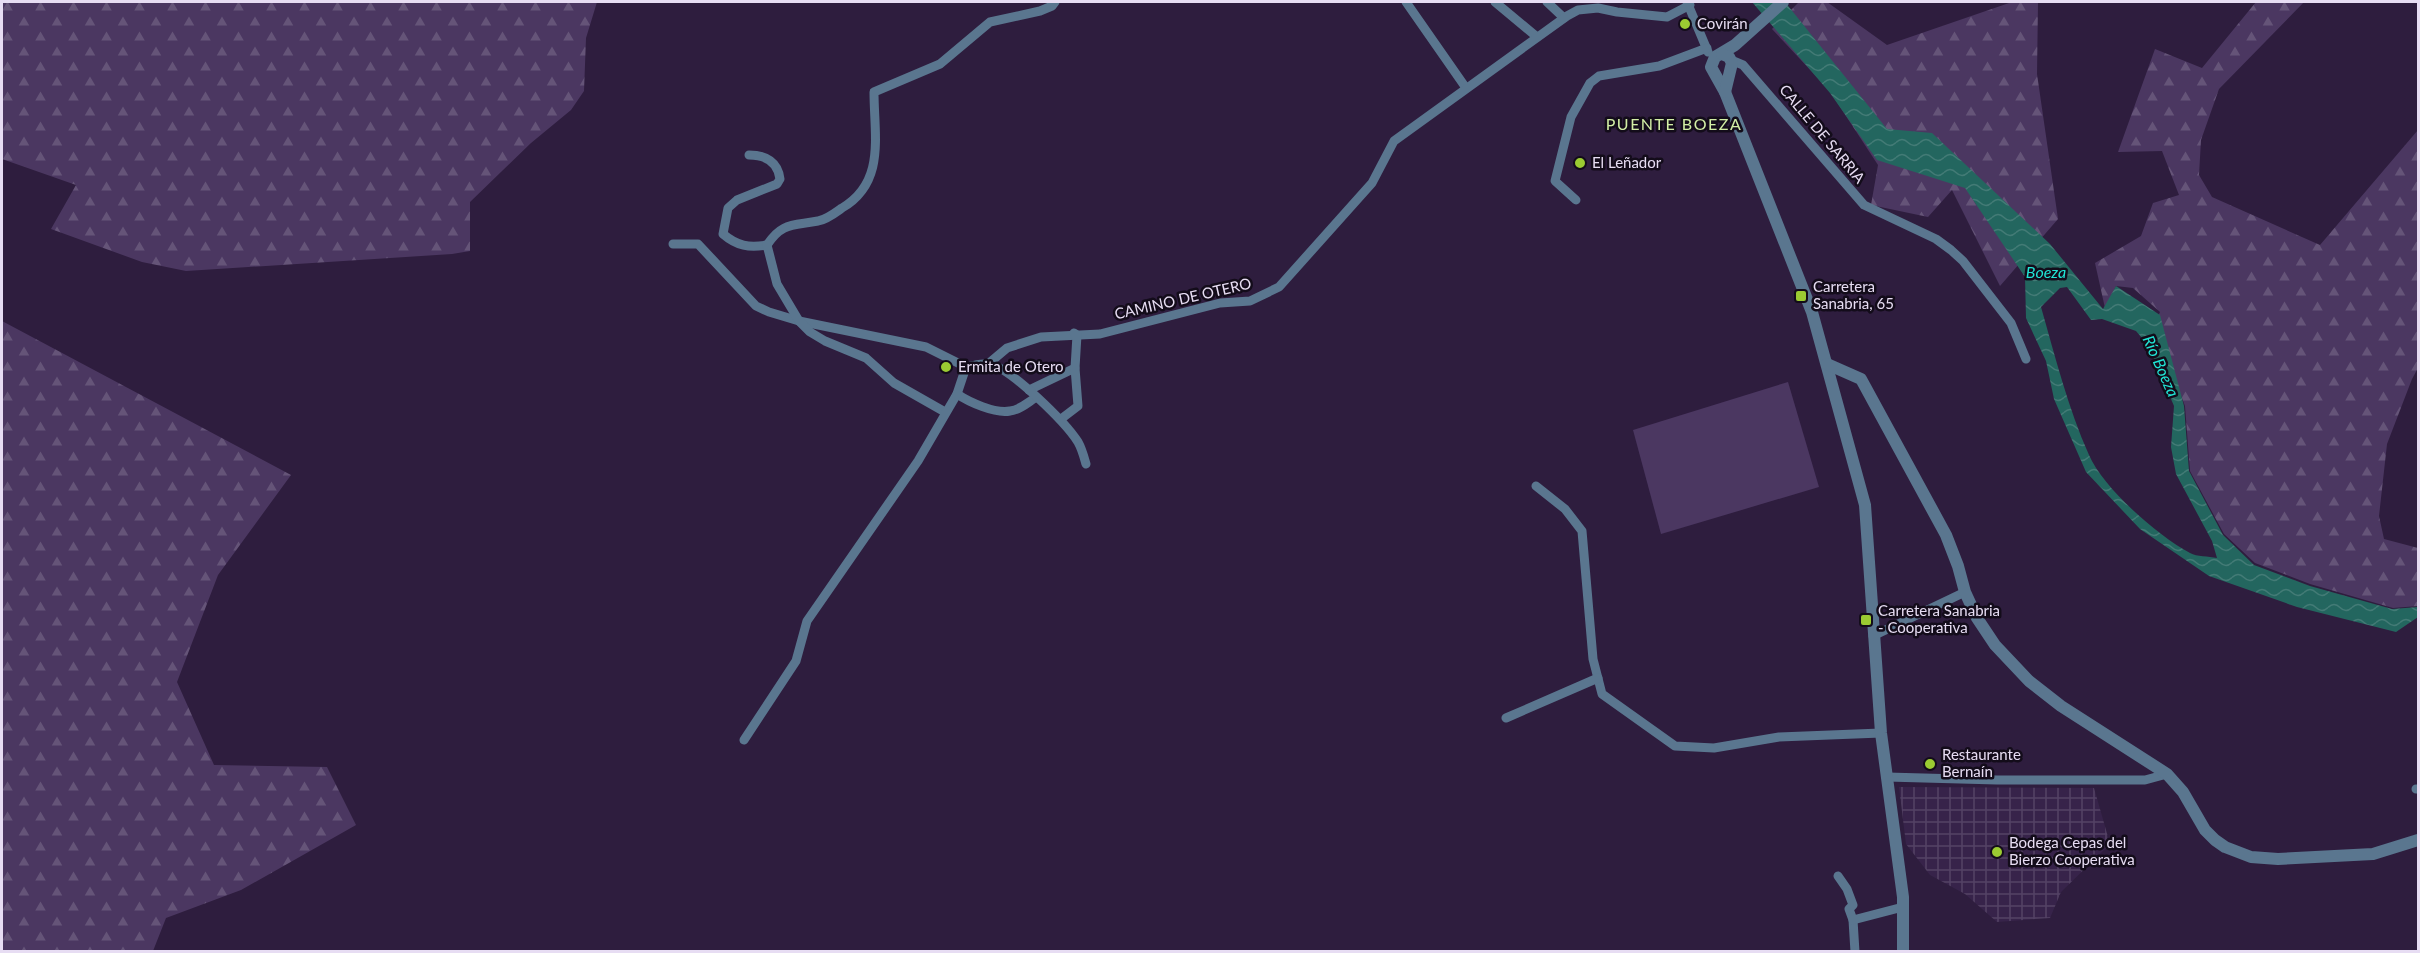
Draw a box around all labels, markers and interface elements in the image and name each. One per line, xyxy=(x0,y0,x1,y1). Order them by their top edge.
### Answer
place label: Covirán xyxy=(1697,14,1748,32)
marker: Covirán xyxy=(1678,17,1692,31)
street label: CALLE DE SARRIA xyxy=(1776,80,1870,187)
district label: PUENTE BOEZA xyxy=(1606,114,1742,133)
place label: El Leñador xyxy=(1592,153,1662,171)
marker: El Leñador xyxy=(1573,156,1587,170)
water label: Boeza xyxy=(2026,262,2066,281)
street label: CAMINO DE OTERO xyxy=(1113,274,1253,323)
place label: Carretera Sanabria, 65 xyxy=(1813,277,1894,312)
marker: Carretera Sanabria, 65 xyxy=(1794,289,1808,303)
water label: Río Boeza xyxy=(2140,332,2183,399)
place label: Ermita de Otero xyxy=(958,357,1064,375)
marker: Ermita de Otero xyxy=(939,360,953,374)
place label: Carretera Sanabria - Cooperativa xyxy=(1878,601,2000,636)
marker: Carretera Sanabria - Cooperativa xyxy=(1859,613,1873,627)
place label: Restaurante Bernaín xyxy=(1942,745,2021,780)
marker: Restaurante Bernaín xyxy=(1923,757,1937,771)
place label: Bodega Cepas del Bierzo Cooperativa xyxy=(2009,833,2135,868)
marker: Bodega Cepas del Bierzo Cooperativa xyxy=(1990,845,2004,859)

